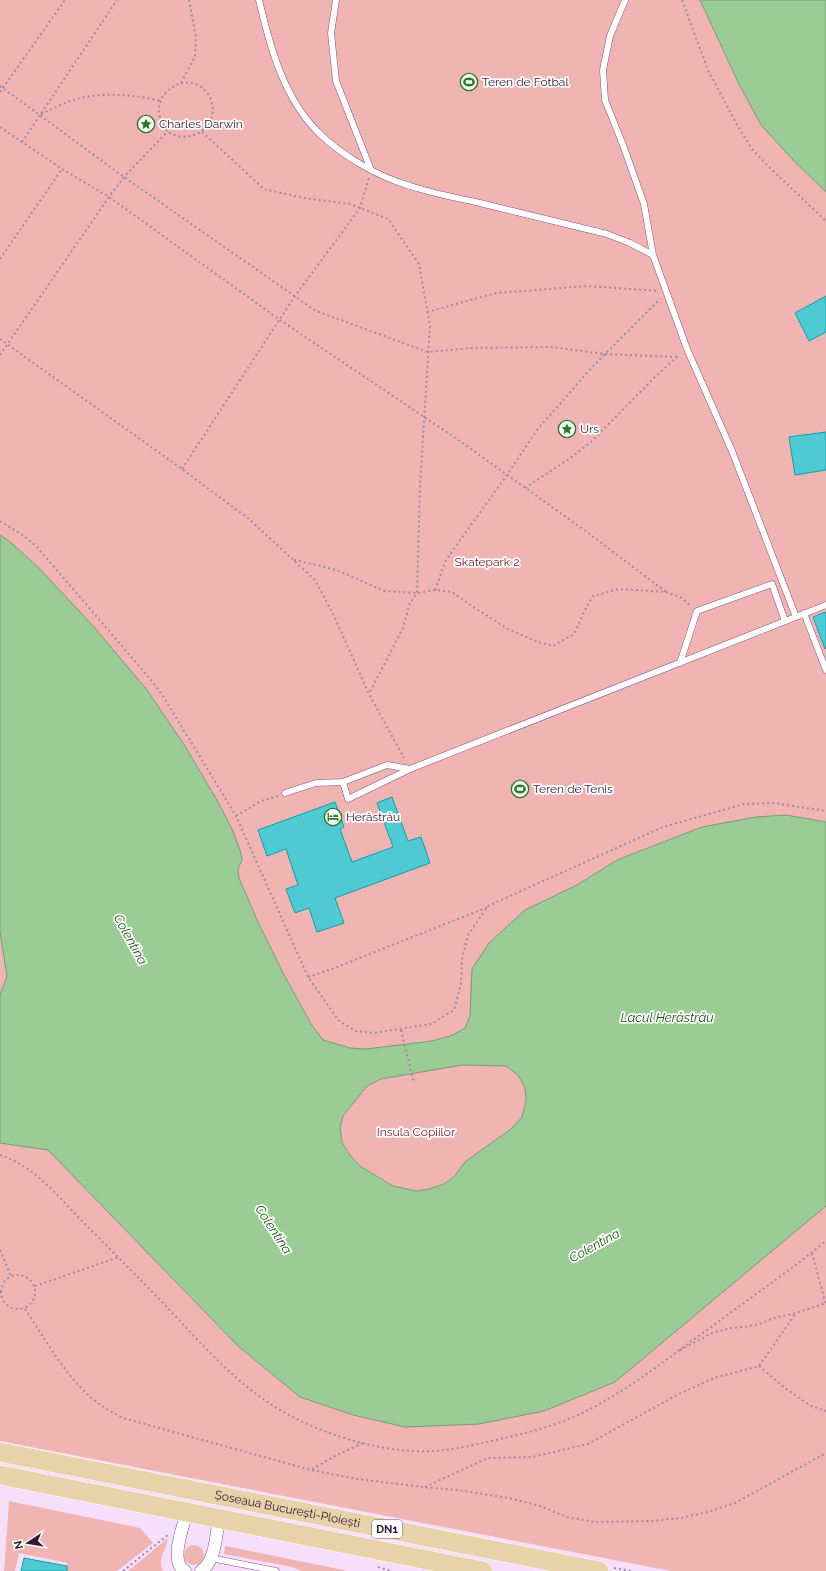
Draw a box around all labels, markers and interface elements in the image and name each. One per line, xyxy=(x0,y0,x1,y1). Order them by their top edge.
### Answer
sports icon: Teren de Fotbal xyxy=(459,72,479,92)
place label: Teren de Fotbal xyxy=(482,75,569,89)
place icon: Charles Darwin xyxy=(136,114,156,134)
place label: Charles Darwin xyxy=(159,117,243,131)
place icon: Urs xyxy=(557,419,577,439)
place label: Urs xyxy=(580,422,599,436)
park label: Skatepark 2 xyxy=(455,555,519,569)
sports icon: Teren de Tenis xyxy=(510,779,530,799)
place label: Teren de Tenis xyxy=(533,782,613,796)
hotel icon: Herăstrău xyxy=(323,807,343,827)
place label: Herăstrău xyxy=(346,810,400,824)
water label: Colentina xyxy=(111,911,151,967)
water label: Lacul Herăstrău xyxy=(620,1010,714,1025)
park label: Insula Copiilor xyxy=(377,1125,456,1139)
water label: Colentina xyxy=(252,1202,295,1257)
water label: Colentina xyxy=(566,1225,622,1265)
street label: Șoseaua București-Ploiești xyxy=(213,1488,361,1530)
road number: DN1 xyxy=(372,1520,402,1538)
north arrow xyxy=(8,1523,48,1563)
text: N xyxy=(11,1540,26,1550)

